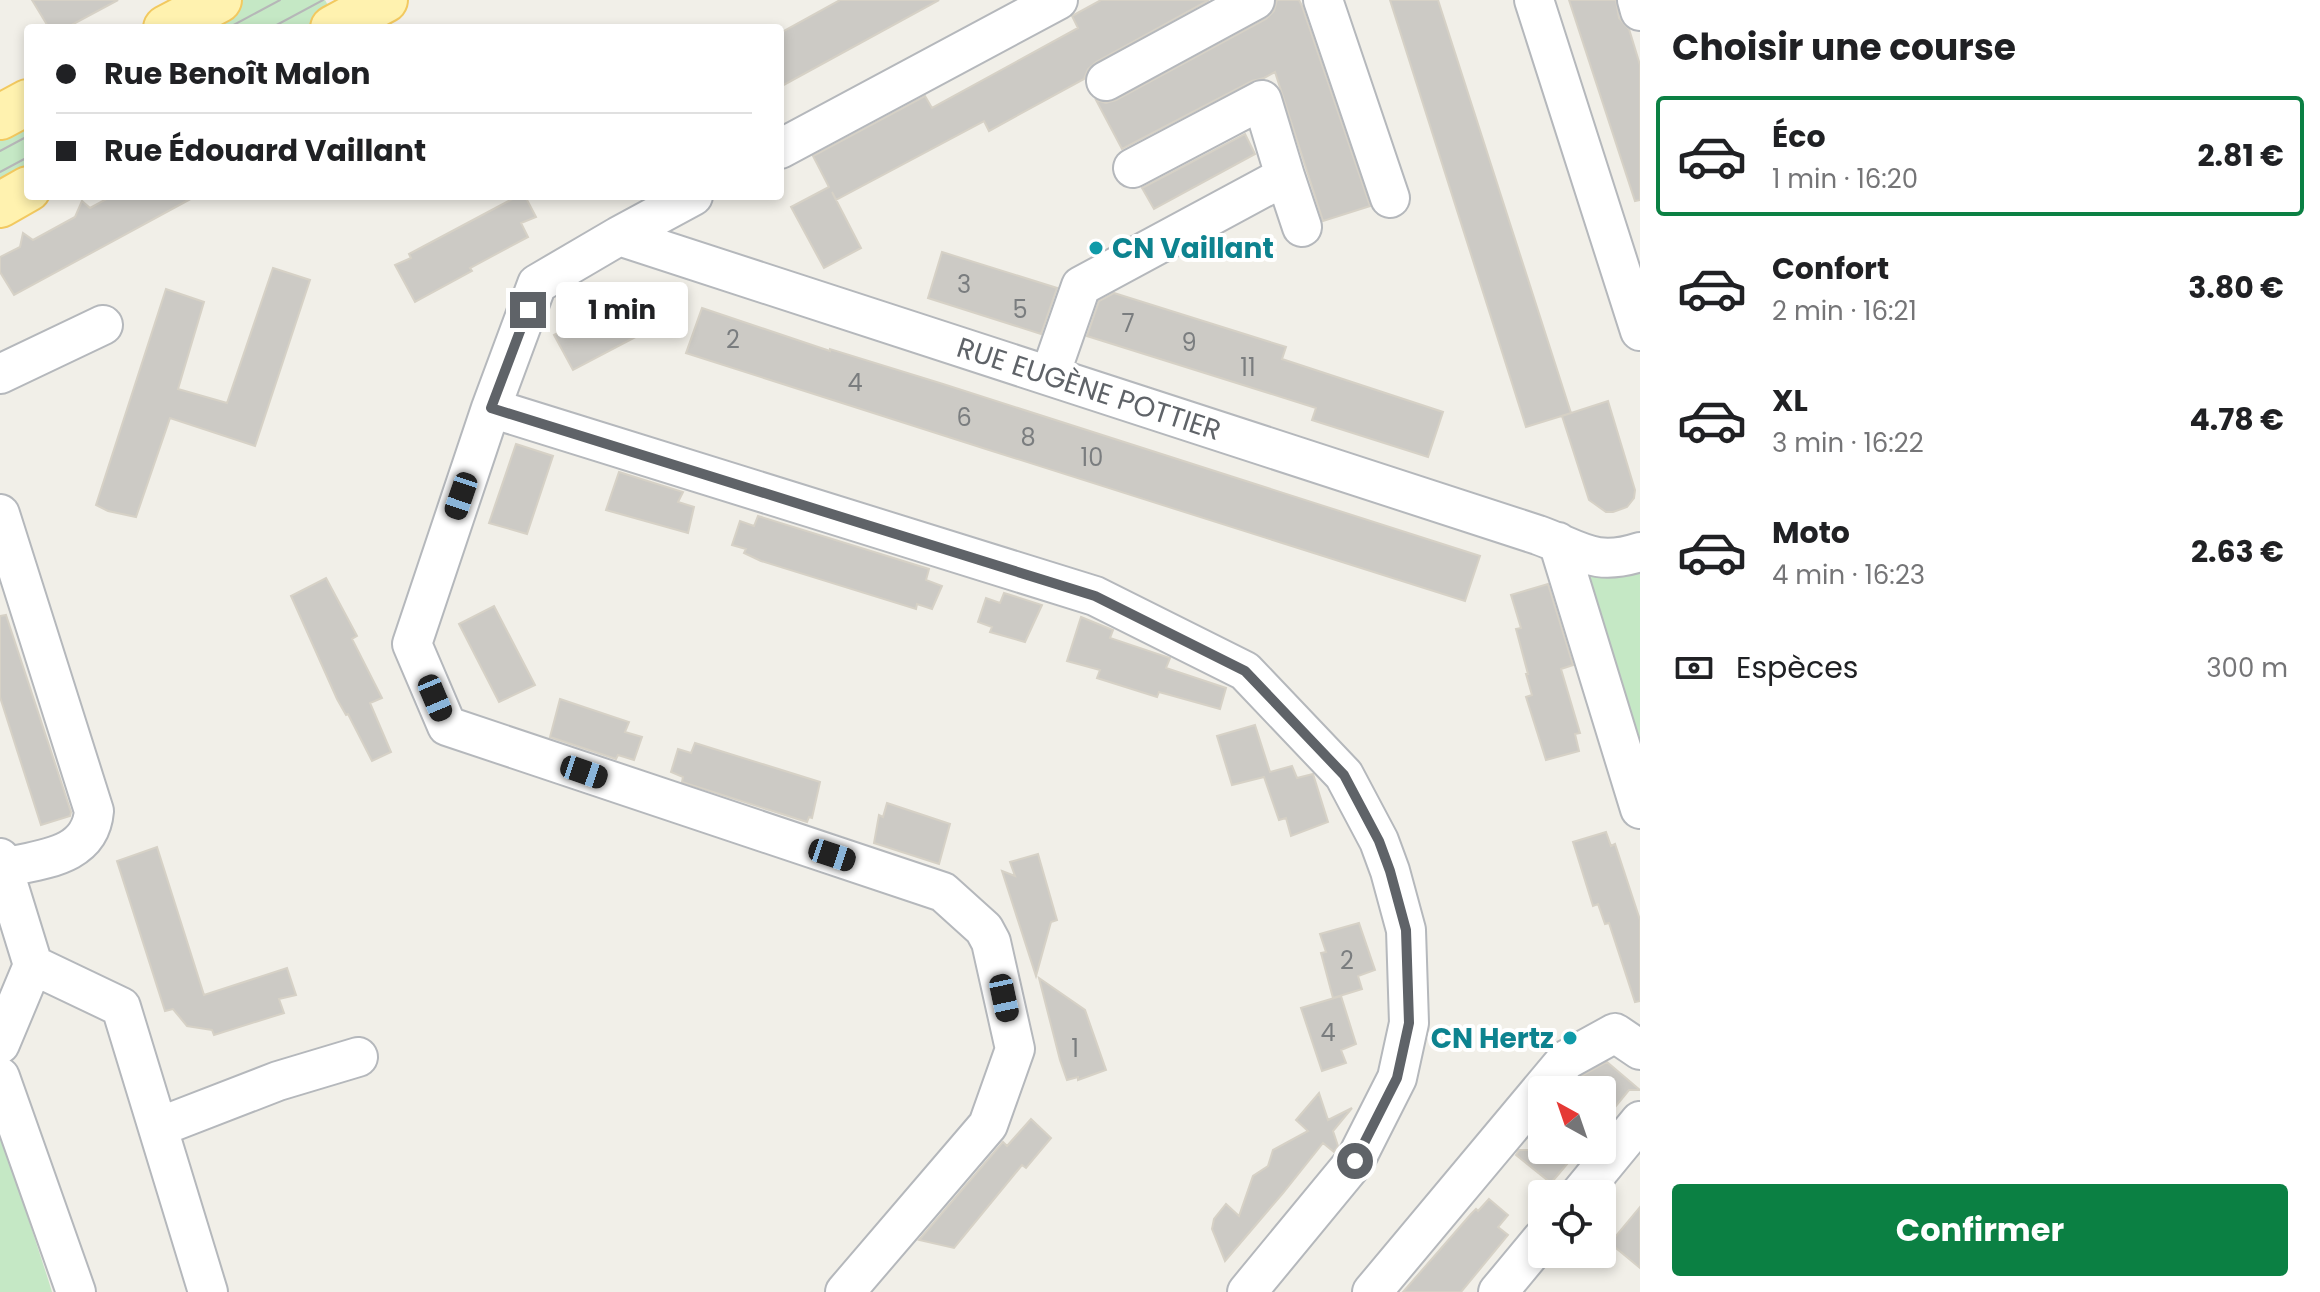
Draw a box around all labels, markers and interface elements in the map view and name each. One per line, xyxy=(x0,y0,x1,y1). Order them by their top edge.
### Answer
text: Choisir une course xyxy=(1672,22,2016,73)
text: Rue Benoît Malon xyxy=(104,52,370,95)
text: Éco xyxy=(1772,115,1826,158)
icon: car xyxy=(1676,120,1748,192)
text: Rue Édouard Vaillant xyxy=(104,129,426,172)
text: 2.81 € xyxy=(2197,134,2284,177)
text: 1 min · 16:20 xyxy=(1772,161,1918,197)
place label: CN Vaillant xyxy=(1112,229,1274,268)
marker: CN Vaillant xyxy=(1087,239,1105,257)
text: Confort xyxy=(1772,247,1889,290)
icon: car xyxy=(1676,252,1748,324)
text: 3.80 € xyxy=(2188,266,2284,309)
house number: 3 xyxy=(957,268,971,301)
callout: 1 min xyxy=(556,282,688,338)
route end xyxy=(510,292,546,328)
text: 1 min xyxy=(588,292,656,328)
house number: 5 xyxy=(1012,293,1028,326)
text: 2 min · 16:21 xyxy=(1772,293,1917,329)
house number: 7 xyxy=(1121,307,1135,340)
house number: 2 xyxy=(726,323,740,356)
house number: 9 xyxy=(1181,326,1197,359)
street label: RUE EUGÈNE POTTIER xyxy=(952,328,1226,450)
house number: 11 xyxy=(1240,351,1256,384)
house number: 4 xyxy=(847,366,863,399)
text: XL xyxy=(1772,379,1808,422)
icon: car xyxy=(1676,384,1748,456)
text: 4.78 € xyxy=(2190,398,2284,441)
house number: 6 xyxy=(956,401,972,434)
house number: 8 xyxy=(1020,421,1036,454)
text: 3 min · 16:22 xyxy=(1772,425,1924,461)
house number: 10 xyxy=(1081,441,1103,474)
car xyxy=(442,469,480,523)
text: Moto xyxy=(1772,511,1850,554)
icon: car xyxy=(1676,516,1748,588)
text: 2.63 € xyxy=(2191,530,2284,573)
text: 4 min · 16:23 xyxy=(1772,557,1925,593)
icon: cash xyxy=(1672,646,1716,690)
text: Espèces xyxy=(1736,646,1858,689)
text: 300 m xyxy=(2206,650,2288,686)
car xyxy=(415,671,455,725)
car xyxy=(557,753,611,791)
car xyxy=(805,836,859,874)
house number: 2 xyxy=(1340,944,1354,977)
car xyxy=(987,972,1021,1024)
house number: 4 xyxy=(1320,1016,1336,1049)
place label: CN Hertz xyxy=(1431,1019,1554,1058)
marker: CN Hertz xyxy=(1561,1029,1579,1047)
house number: 1 xyxy=(1071,1032,1079,1065)
north arrow xyxy=(1528,1076,1616,1164)
map controls xyxy=(1528,1076,1616,1268)
route start xyxy=(1337,1143,1373,1179)
button: locate xyxy=(1528,1180,1616,1268)
button: Confirmer xyxy=(1672,1184,2288,1276)

